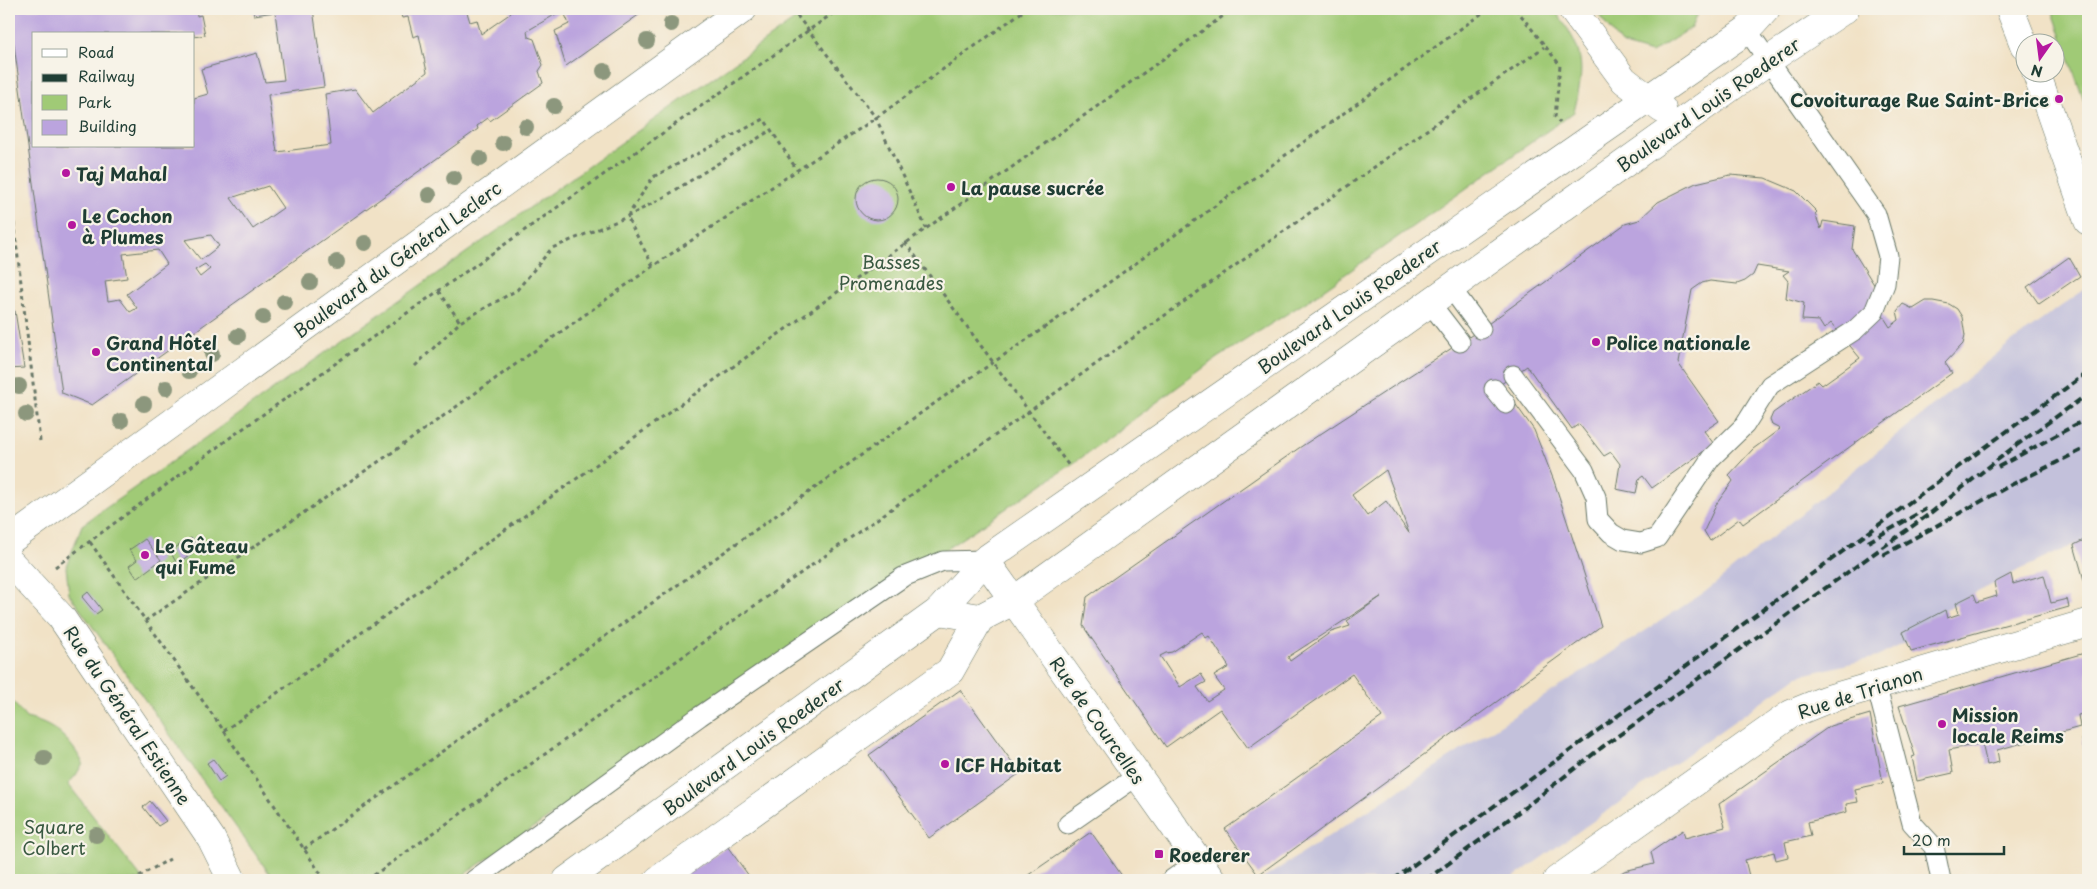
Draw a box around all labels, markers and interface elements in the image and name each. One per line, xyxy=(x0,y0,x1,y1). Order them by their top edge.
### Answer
street label: Boulevard Louis Roederer xyxy=(1611,30,1806,178)
legend xyxy=(32,32,195,148)
north arrow xyxy=(2014,32,2064,82)
text: Road xyxy=(78,40,114,63)
text: N xyxy=(2029,60,2045,83)
text: Railway xyxy=(78,64,135,87)
place label: Covoiturage Rue Saint-Brice xyxy=(1790,86,2049,113)
text: Park xyxy=(78,90,112,113)
marker: Covoiturage Rue Saint-Brice xyxy=(2053,93,2065,105)
text: Building xyxy=(78,114,137,137)
place label: Taj Mahal xyxy=(76,160,167,187)
marker: Taj Mahal xyxy=(60,167,72,179)
street label: Boulevard du Général Leclerc xyxy=(287,174,507,344)
place label: La pause sucrée xyxy=(961,174,1105,201)
marker: La pause sucrée xyxy=(945,181,957,193)
place label: Le Cochon à Plumes xyxy=(82,202,173,250)
marker: Le Cochon à Plumes xyxy=(66,219,78,231)
street label: Boulevard Louis Roederer xyxy=(1252,232,1447,380)
park label: Basses Promenades xyxy=(838,248,944,296)
place label: Grand Hôtel Continental xyxy=(106,329,217,377)
place label: Police nationale xyxy=(1606,329,1750,356)
marker: Police nationale xyxy=(1590,336,1602,348)
marker: Grand Hôtel Continental xyxy=(90,346,102,358)
place label: Le Gâteau qui Fume xyxy=(155,532,248,580)
marker: Le Gâteau qui Fume xyxy=(139,549,151,561)
street label: Rue du Général Estienne xyxy=(58,620,198,810)
street label: Rue de Courcelles xyxy=(1044,651,1152,789)
street label: Rue de Trianon xyxy=(1794,659,1926,725)
street label: Boulevard Louis Roederer xyxy=(657,670,850,821)
place label: Mission locale Reims xyxy=(1952,701,2064,749)
marker: Mission locale Reims xyxy=(1936,718,1948,730)
place label: ICF Habitat xyxy=(955,751,1062,778)
marker: ICF Habitat xyxy=(939,758,951,770)
park label: Square Colbert xyxy=(22,813,86,861)
scale bar xyxy=(1904,824,2004,856)
text: 20 m xyxy=(1912,828,1951,851)
place label: Roederer xyxy=(1169,841,1251,868)
marker: Roederer xyxy=(1153,848,1165,860)

